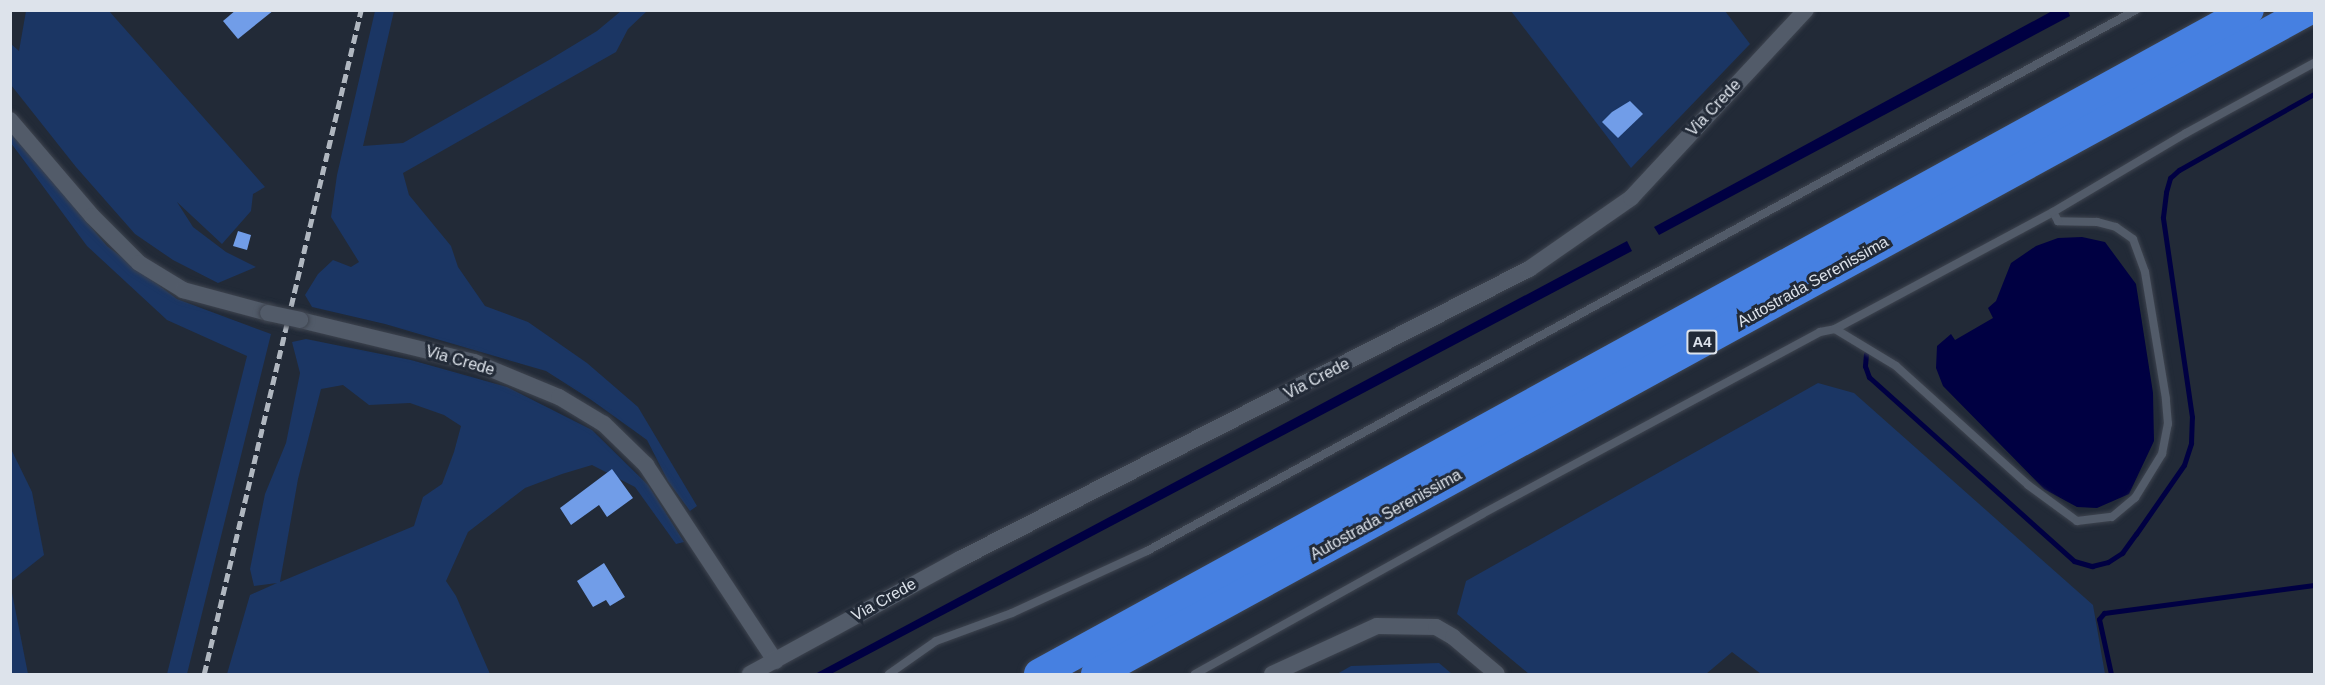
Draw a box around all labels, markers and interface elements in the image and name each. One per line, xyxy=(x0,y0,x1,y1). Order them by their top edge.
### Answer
street label: Via Crede xyxy=(1683,76,1745,140)
street label: Autostrada Serenissima xyxy=(1734,232,1892,332)
road number: A4 xyxy=(1686,330,1718,354)
street label: Via Crede xyxy=(423,342,497,380)
street label: Via Crede xyxy=(1281,354,1353,404)
street label: Autostrada Serenissima xyxy=(1307,465,1465,565)
street label: Via Crede xyxy=(848,574,920,626)

